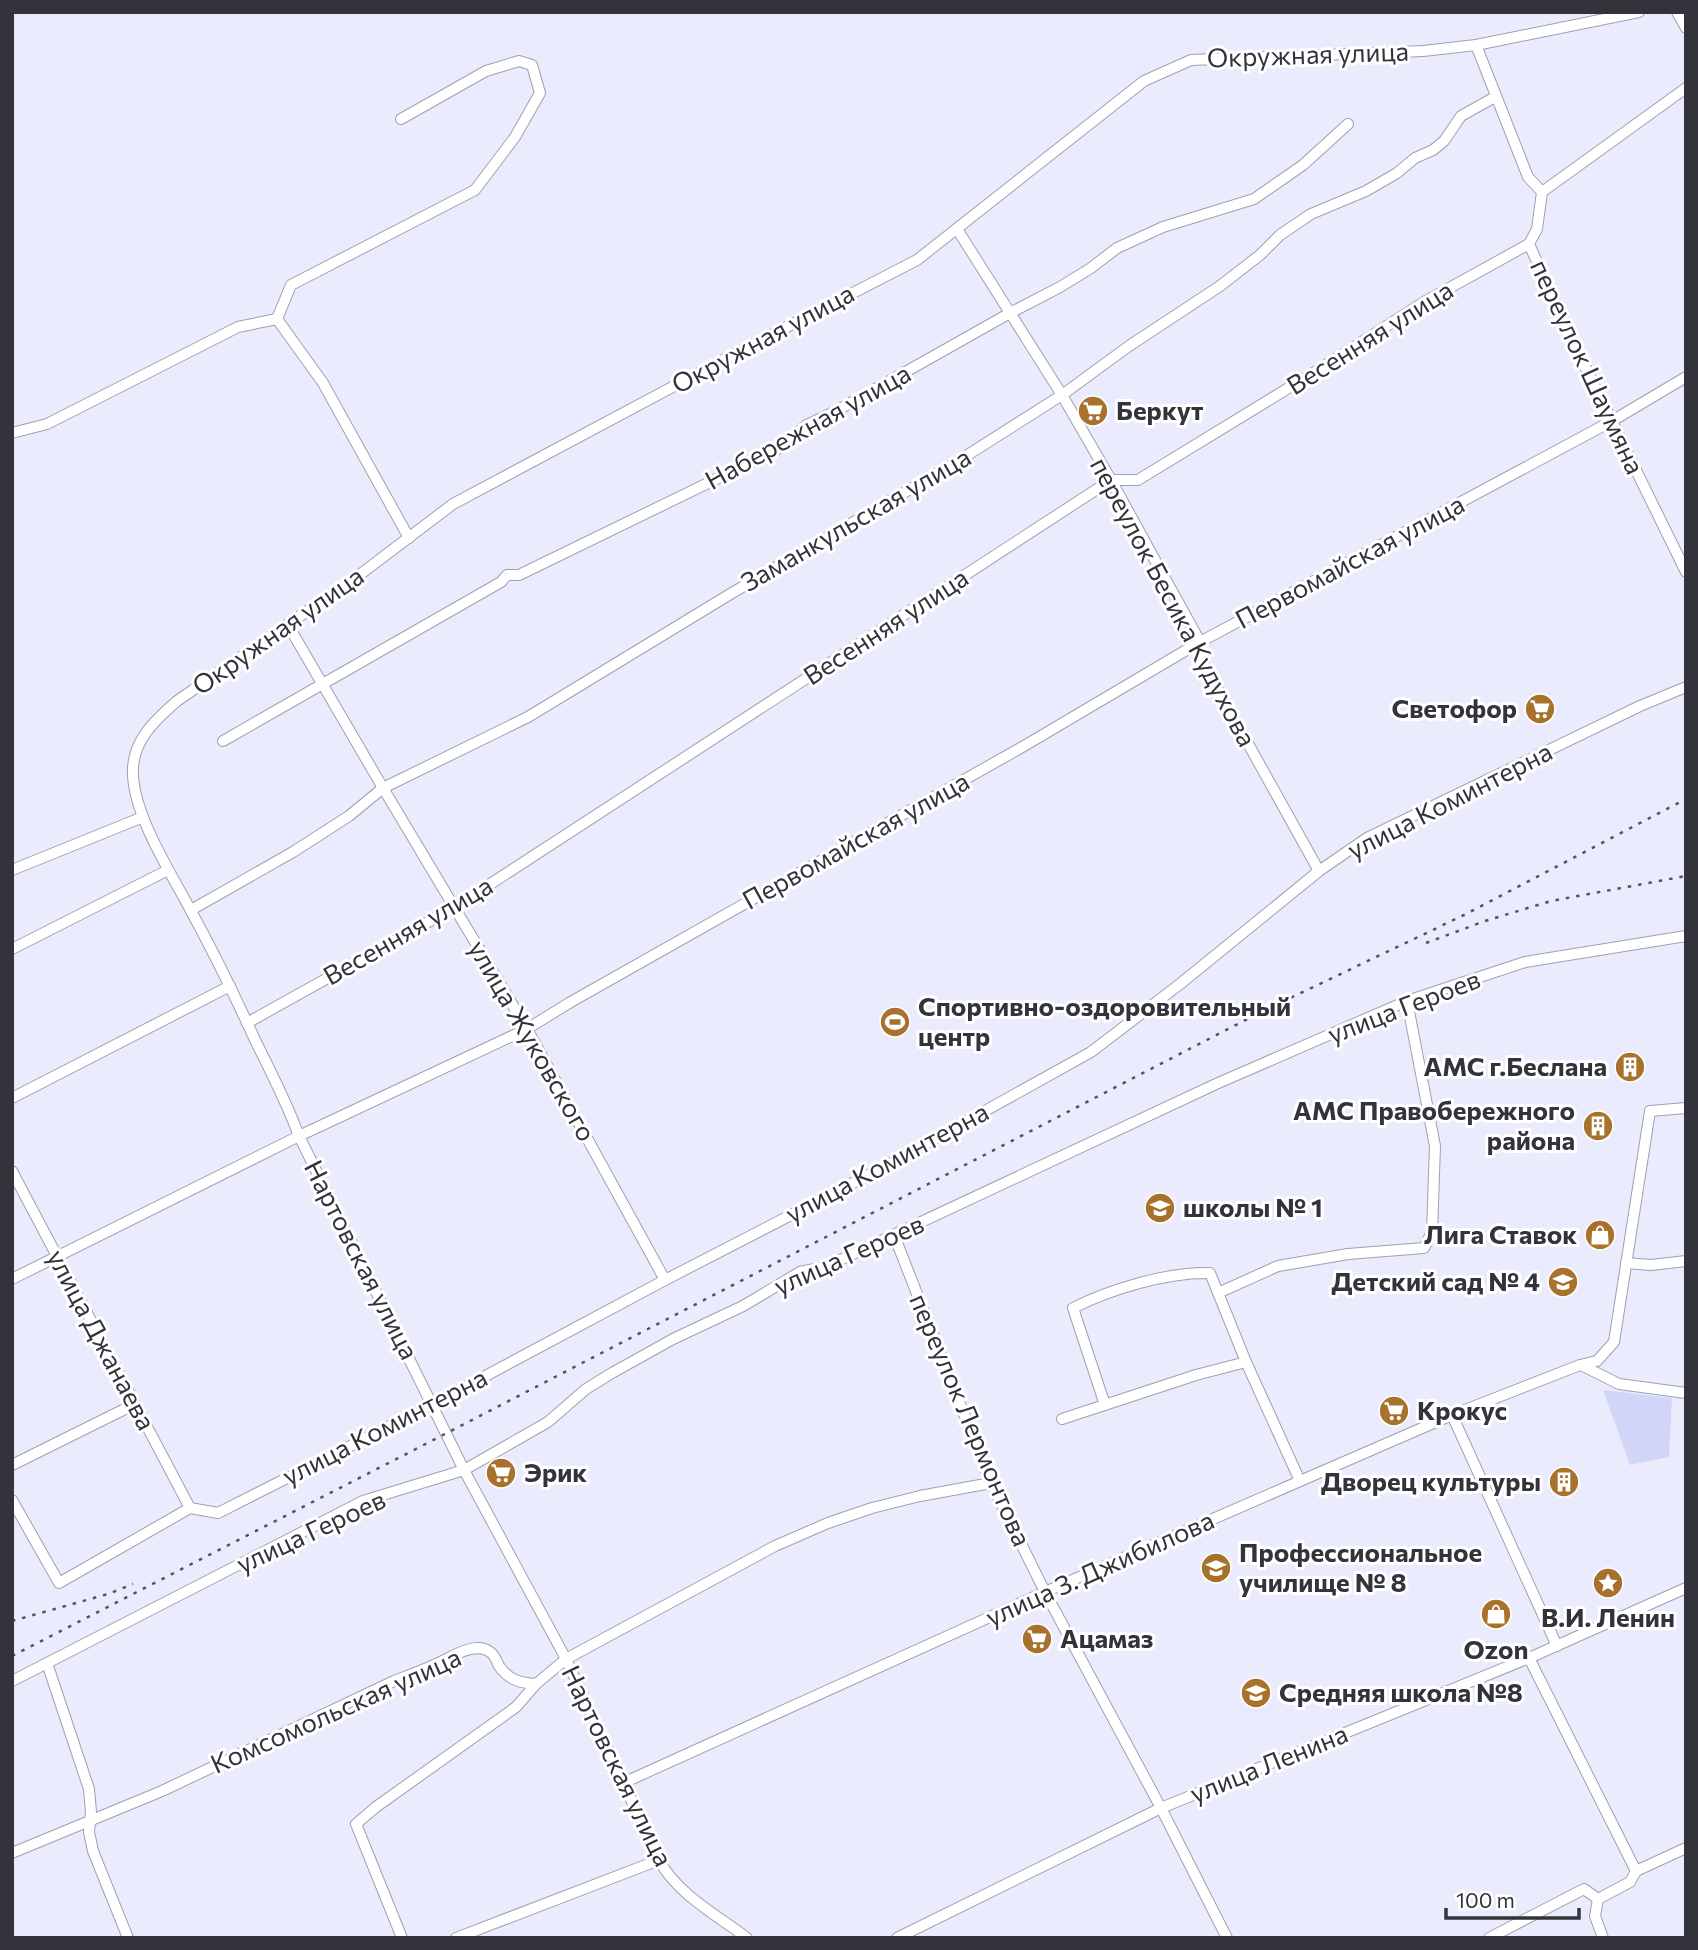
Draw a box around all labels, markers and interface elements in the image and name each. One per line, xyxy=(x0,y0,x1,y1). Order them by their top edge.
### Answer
street label: Окружная улица xyxy=(1206,34,1409,73)
street label: переулок Шаумяна xyxy=(1525,254,1652,479)
street label: Весенняя улица xyxy=(1280,273,1458,400)
street label: Окружная улица xyxy=(666,277,859,399)
street label: Набережная улица xyxy=(699,356,915,495)
supermarket icon: Беркут xyxy=(1076,394,1110,428)
place label: Беркут xyxy=(1116,394,1204,425)
street label: Заманкульская улица xyxy=(735,440,976,597)
street label: переулок Бесика Кудухова xyxy=(1085,451,1264,751)
street label: Первомайская улица xyxy=(1230,487,1469,634)
street label: Окружная улица xyxy=(185,559,369,700)
street label: Весенняя улица xyxy=(797,561,973,691)
place label: Светофор xyxy=(1391,692,1517,723)
supermarket icon: Светофор xyxy=(1523,692,1557,726)
street label: улица Коминтерна xyxy=(1342,735,1557,865)
street label: Первомайская улица xyxy=(736,764,974,915)
street label: Весенняя улица xyxy=(317,869,497,991)
street label: улица Жуковского xyxy=(463,934,603,1146)
street label: улица Героев xyxy=(1323,962,1484,1049)
place label: Спортивно-оздоровительный центр xyxy=(918,990,1291,1051)
sports icon: Спортивно-оздоровительный центр xyxy=(878,1005,912,1039)
place label: АМС г.Беслана xyxy=(1424,1050,1607,1081)
building icon: АМС г.Беслана xyxy=(1613,1050,1647,1084)
place label: АМС Правобережного района xyxy=(1293,1094,1575,1155)
street label: улица Коминтерна xyxy=(779,1095,993,1228)
building icon: АМС Правобережного района xyxy=(1581,1109,1615,1143)
street label: Нартовская улица xyxy=(299,1155,426,1364)
school or university icon: школы № 1 xyxy=(1143,1191,1177,1225)
place label: школы № 1 xyxy=(1183,1191,1323,1222)
street label: улица Героев xyxy=(769,1207,928,1300)
place label: Лига Ставок xyxy=(1424,1218,1577,1249)
shop icon: Лига Ставок xyxy=(1583,1218,1617,1252)
street label: улица Джанаева xyxy=(42,1244,163,1435)
place label: Детский сад № 4 xyxy=(1331,1265,1540,1296)
school or university icon: Детский сад № 4 xyxy=(1546,1265,1580,1299)
street label: переулок Лермонтова xyxy=(904,1289,1039,1550)
street label: улица Коминтерна xyxy=(277,1361,492,1491)
supermarket icon: Крокус xyxy=(1377,1394,1411,1428)
place label: Крокус xyxy=(1417,1394,1507,1425)
supermarket icon: Эрик xyxy=(484,1456,518,1490)
place label: Эрик xyxy=(524,1456,587,1487)
place label: Дворец культуры xyxy=(1321,1465,1541,1496)
building icon: Дворец культуры xyxy=(1547,1465,1581,1499)
street label: улица Героев xyxy=(231,1483,390,1579)
street label: улица З. Джибилова xyxy=(980,1503,1218,1632)
place label: Профессиональное училище № 8 xyxy=(1239,1536,1482,1597)
school or university icon: Профессиональное училище № 8 xyxy=(1199,1551,1233,1585)
place icon: В.И. Ленин xyxy=(1591,1566,1625,1600)
shop icon: Ozon xyxy=(1479,1597,1513,1631)
place label: В.И. Ленин xyxy=(1541,1601,1675,1632)
supermarket icon: Ацамаз xyxy=(1020,1622,1054,1656)
place label: Ацамаз xyxy=(1060,1622,1154,1653)
place label: Ozon xyxy=(1463,1633,1529,1664)
street label: Комсомольская улица xyxy=(205,1640,465,1779)
street label: Нартовская улица xyxy=(556,1660,680,1871)
school or university icon: Средняя школа №8 xyxy=(1239,1676,1273,1710)
place label: Средняя школа №8 xyxy=(1279,1676,1523,1707)
street label: улица Ленина xyxy=(1185,1717,1352,1808)
scale bar xyxy=(1446,1876,1579,1920)
text: 100 m xyxy=(1456,1887,1515,1912)

